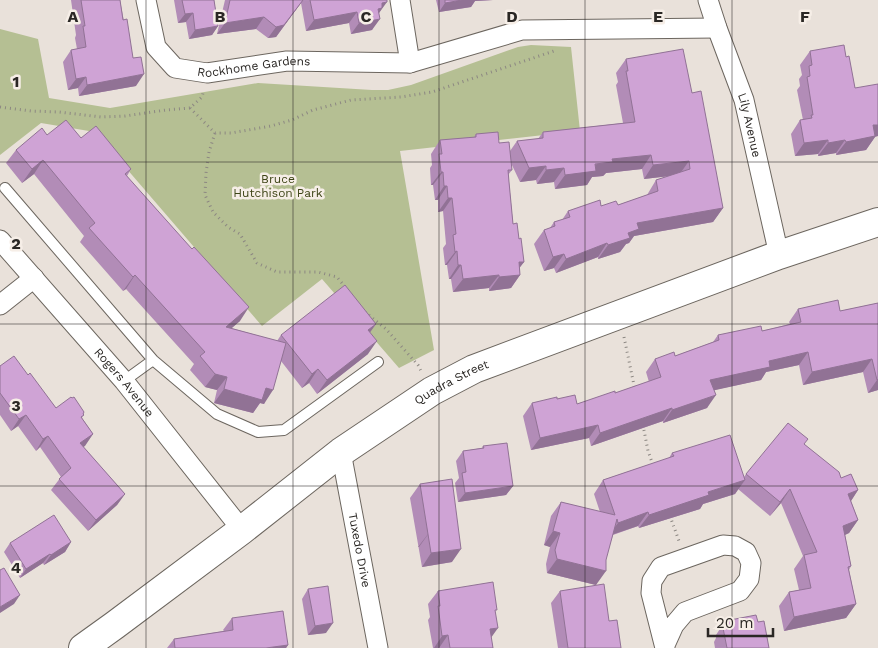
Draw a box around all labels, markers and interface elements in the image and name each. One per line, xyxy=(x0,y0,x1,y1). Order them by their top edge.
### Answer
text: A xyxy=(68,7,79,26)
text: B xyxy=(215,7,226,26)
text: C xyxy=(361,7,372,26)
text: D xyxy=(506,7,518,26)
text: E xyxy=(653,7,663,26)
text: F xyxy=(800,7,810,26)
street label: Rockhome Gardens xyxy=(196,54,311,80)
text: 1 xyxy=(13,72,19,91)
street label: Lily Avenue xyxy=(735,91,764,159)
park label: Bruce Hutchison Park xyxy=(233,172,323,200)
text: 2 xyxy=(11,234,21,253)
street label: Rogers Avenue xyxy=(91,345,157,420)
street label: Quadra Street xyxy=(412,357,491,408)
text: 3 xyxy=(11,396,21,415)
street label: Tuxedo Drive xyxy=(346,512,373,589)
text: 4 xyxy=(11,558,21,577)
scale bar xyxy=(708,606,773,638)
text: 20 m xyxy=(716,614,754,632)

